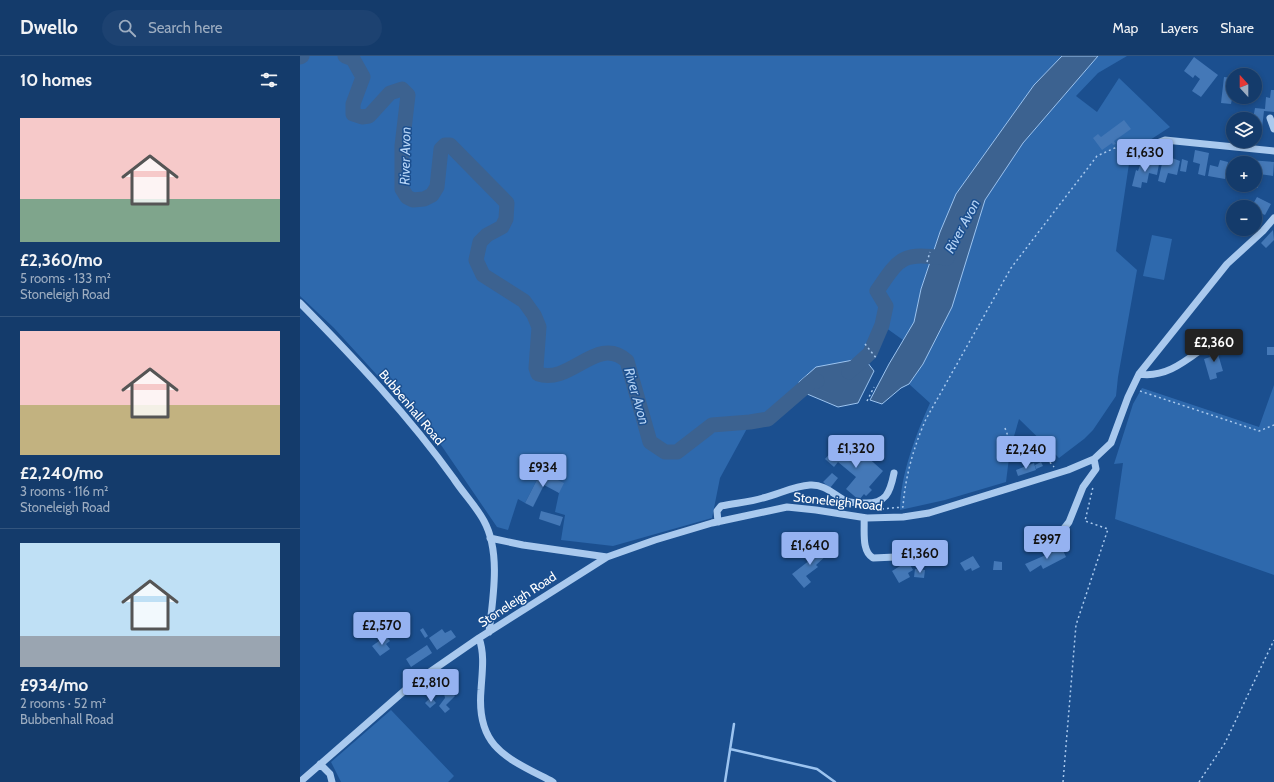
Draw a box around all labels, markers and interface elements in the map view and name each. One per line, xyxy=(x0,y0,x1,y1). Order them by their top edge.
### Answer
search box xyxy=(102,10,382,46)
text: Dwello xyxy=(20,16,78,39)
icon: search xyxy=(116,17,138,39)
text: Search here xyxy=(148,19,222,37)
text: Map xyxy=(1113,19,1138,37)
text: Layers xyxy=(1160,19,1198,37)
text: Share xyxy=(1220,19,1254,37)
north arrow xyxy=(1226,68,1262,104)
map controls xyxy=(1226,68,1262,236)
icon: filters xyxy=(258,69,280,91)
text: 10 homes xyxy=(20,70,92,90)
button: layers xyxy=(1226,112,1262,148)
water label: River Avon xyxy=(395,127,415,185)
pin: £1,630 xyxy=(1112,139,1178,173)
icon: home xyxy=(114,144,186,216)
text: £1,630 xyxy=(1126,144,1164,160)
button: + xyxy=(1226,156,1262,192)
water label: River Avon xyxy=(940,196,984,256)
button: − xyxy=(1226,200,1262,236)
text: £2,360/mo xyxy=(20,250,102,270)
text: 5 rooms · 133 m² xyxy=(20,270,111,286)
text: Stoneleigh Road xyxy=(20,286,110,302)
pin: £2,360 xyxy=(1181,329,1247,363)
text: £2,360 xyxy=(1194,334,1234,350)
icon: home xyxy=(114,357,186,429)
water label: River Avon xyxy=(620,365,654,427)
street label: Bubbenhall Road xyxy=(376,366,448,448)
pin: £1,320 xyxy=(823,435,889,469)
pin: £2,240 xyxy=(993,436,1059,470)
text: £1,320 xyxy=(837,440,875,456)
text: £2,240 xyxy=(1006,441,1046,457)
pin: £934 xyxy=(519,454,567,488)
text: £934 xyxy=(528,459,558,475)
text: £2,240/mo xyxy=(20,463,103,483)
text: 3 rooms · 116 m² xyxy=(20,483,108,499)
street label: Stoneleigh Road xyxy=(792,488,884,514)
text: Stoneleigh Road xyxy=(20,499,110,515)
pin: £997 xyxy=(1023,526,1071,560)
text: £997 xyxy=(1033,531,1061,547)
pin: £1,640 xyxy=(777,532,843,566)
text: £1,640 xyxy=(790,537,830,553)
pin: £1,360 xyxy=(887,540,953,574)
text: £1,360 xyxy=(901,545,939,561)
street label: Stoneleigh Road xyxy=(475,568,559,630)
icon: home xyxy=(114,569,186,641)
pin: £2,570 xyxy=(349,612,415,646)
text: £2,570 xyxy=(362,617,402,633)
pin: £2,810 xyxy=(398,669,464,703)
text: £2,810 xyxy=(412,674,450,690)
text: £934/mo xyxy=(20,675,88,695)
text: 2 rooms · 52 m² xyxy=(20,695,106,711)
text: Bubbenhall Road xyxy=(20,711,113,727)

